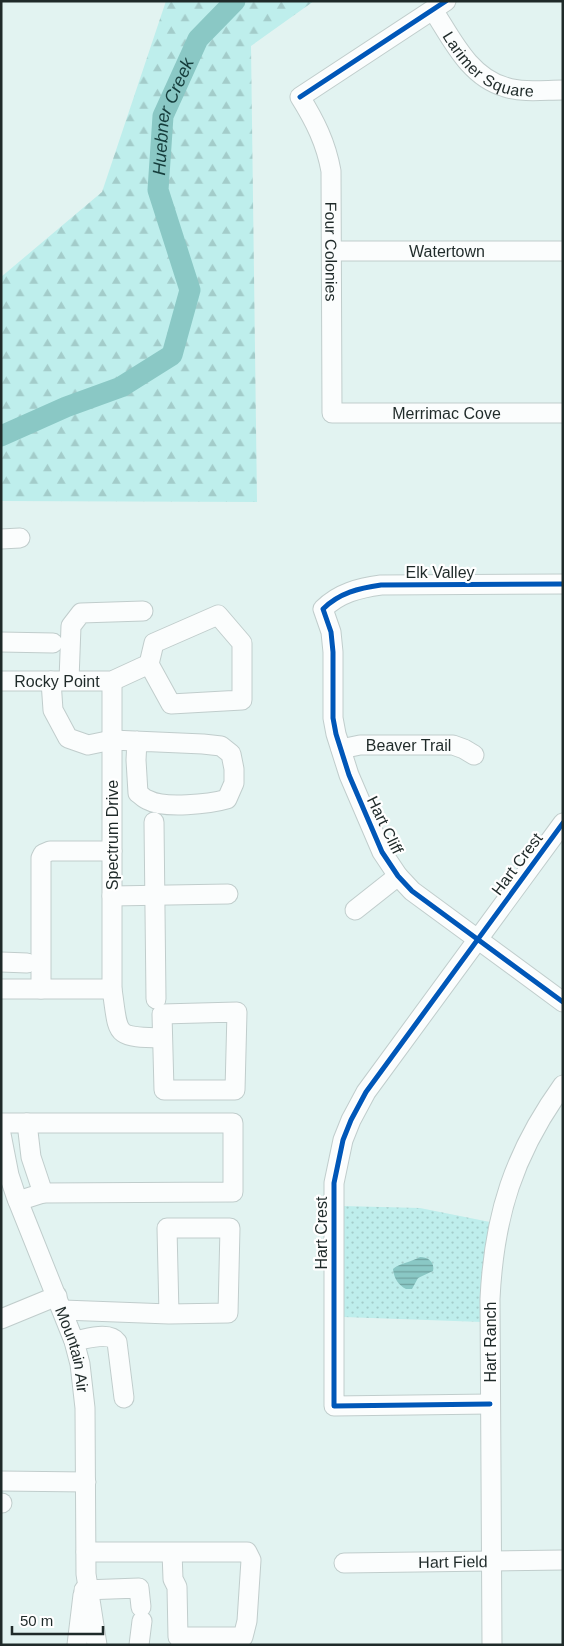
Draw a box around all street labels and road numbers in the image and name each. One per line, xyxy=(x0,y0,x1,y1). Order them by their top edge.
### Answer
street label: Larimer Square xyxy=(440,28,534,99)
street label: Four Colonies xyxy=(323,202,340,301)
street label: Watertown xyxy=(409,243,485,260)
street label: Merrimac Cove xyxy=(392,405,501,422)
street label: Elk Valley xyxy=(405,564,475,581)
street label: Rocky Point xyxy=(14,673,100,690)
street label: Beaver Trail xyxy=(366,737,451,754)
street label: Spectrum Drive xyxy=(104,780,121,890)
street label: Hart Cliff xyxy=(364,793,406,857)
street label: Hart Crest xyxy=(488,829,546,898)
street label: Hart Crest xyxy=(313,1196,330,1269)
street label: Hart Ranch xyxy=(482,1302,499,1382)
street label: Mountain Air xyxy=(53,1304,92,1394)
street label: Hart Field xyxy=(418,1553,488,1570)

